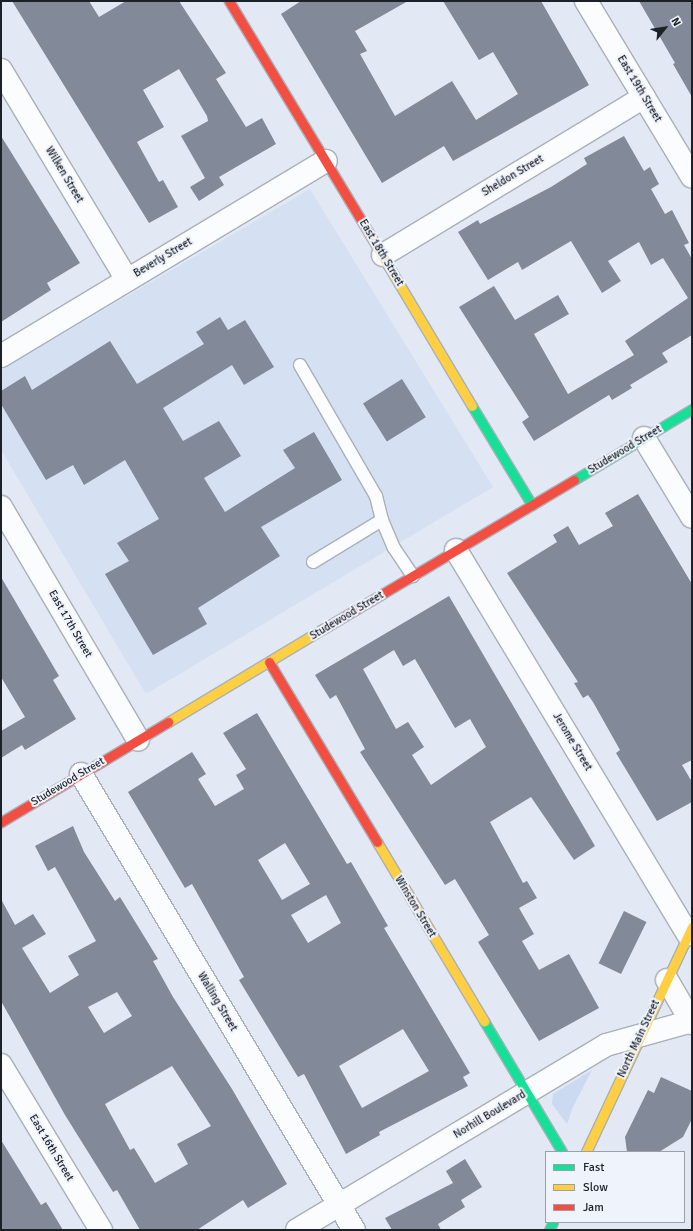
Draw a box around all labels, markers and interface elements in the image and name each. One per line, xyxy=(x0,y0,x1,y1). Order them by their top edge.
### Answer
north arrow xyxy=(645,8,685,48)
text: N xyxy=(668,15,683,28)
street label: East 19th Street xyxy=(614,53,664,125)
street label: Wilken Street xyxy=(42,144,86,206)
street label: Sheldon Street xyxy=(480,152,546,200)
street label: East 18th Street xyxy=(356,217,406,289)
street label: Beverly Street xyxy=(131,235,195,281)
street label: Studewood Street xyxy=(586,423,664,477)
street label: East 17th Street xyxy=(45,588,95,660)
street label: Studewood Street xyxy=(308,589,386,643)
street label: Jerome Street xyxy=(550,711,594,773)
street label: Studewood Street xyxy=(29,755,107,809)
street label: Winston Street xyxy=(391,874,439,940)
street label: Walling Street xyxy=(194,970,240,1034)
street label: North Main Street xyxy=(615,998,663,1080)
street label: Norhill Boulevard xyxy=(451,1088,529,1142)
street label: East 16th Street xyxy=(26,1112,76,1184)
legend xyxy=(545,1151,685,1223)
text: Fast xyxy=(583,1160,604,1175)
text: Slow xyxy=(583,1180,608,1195)
text: Jam xyxy=(583,1200,604,1215)

